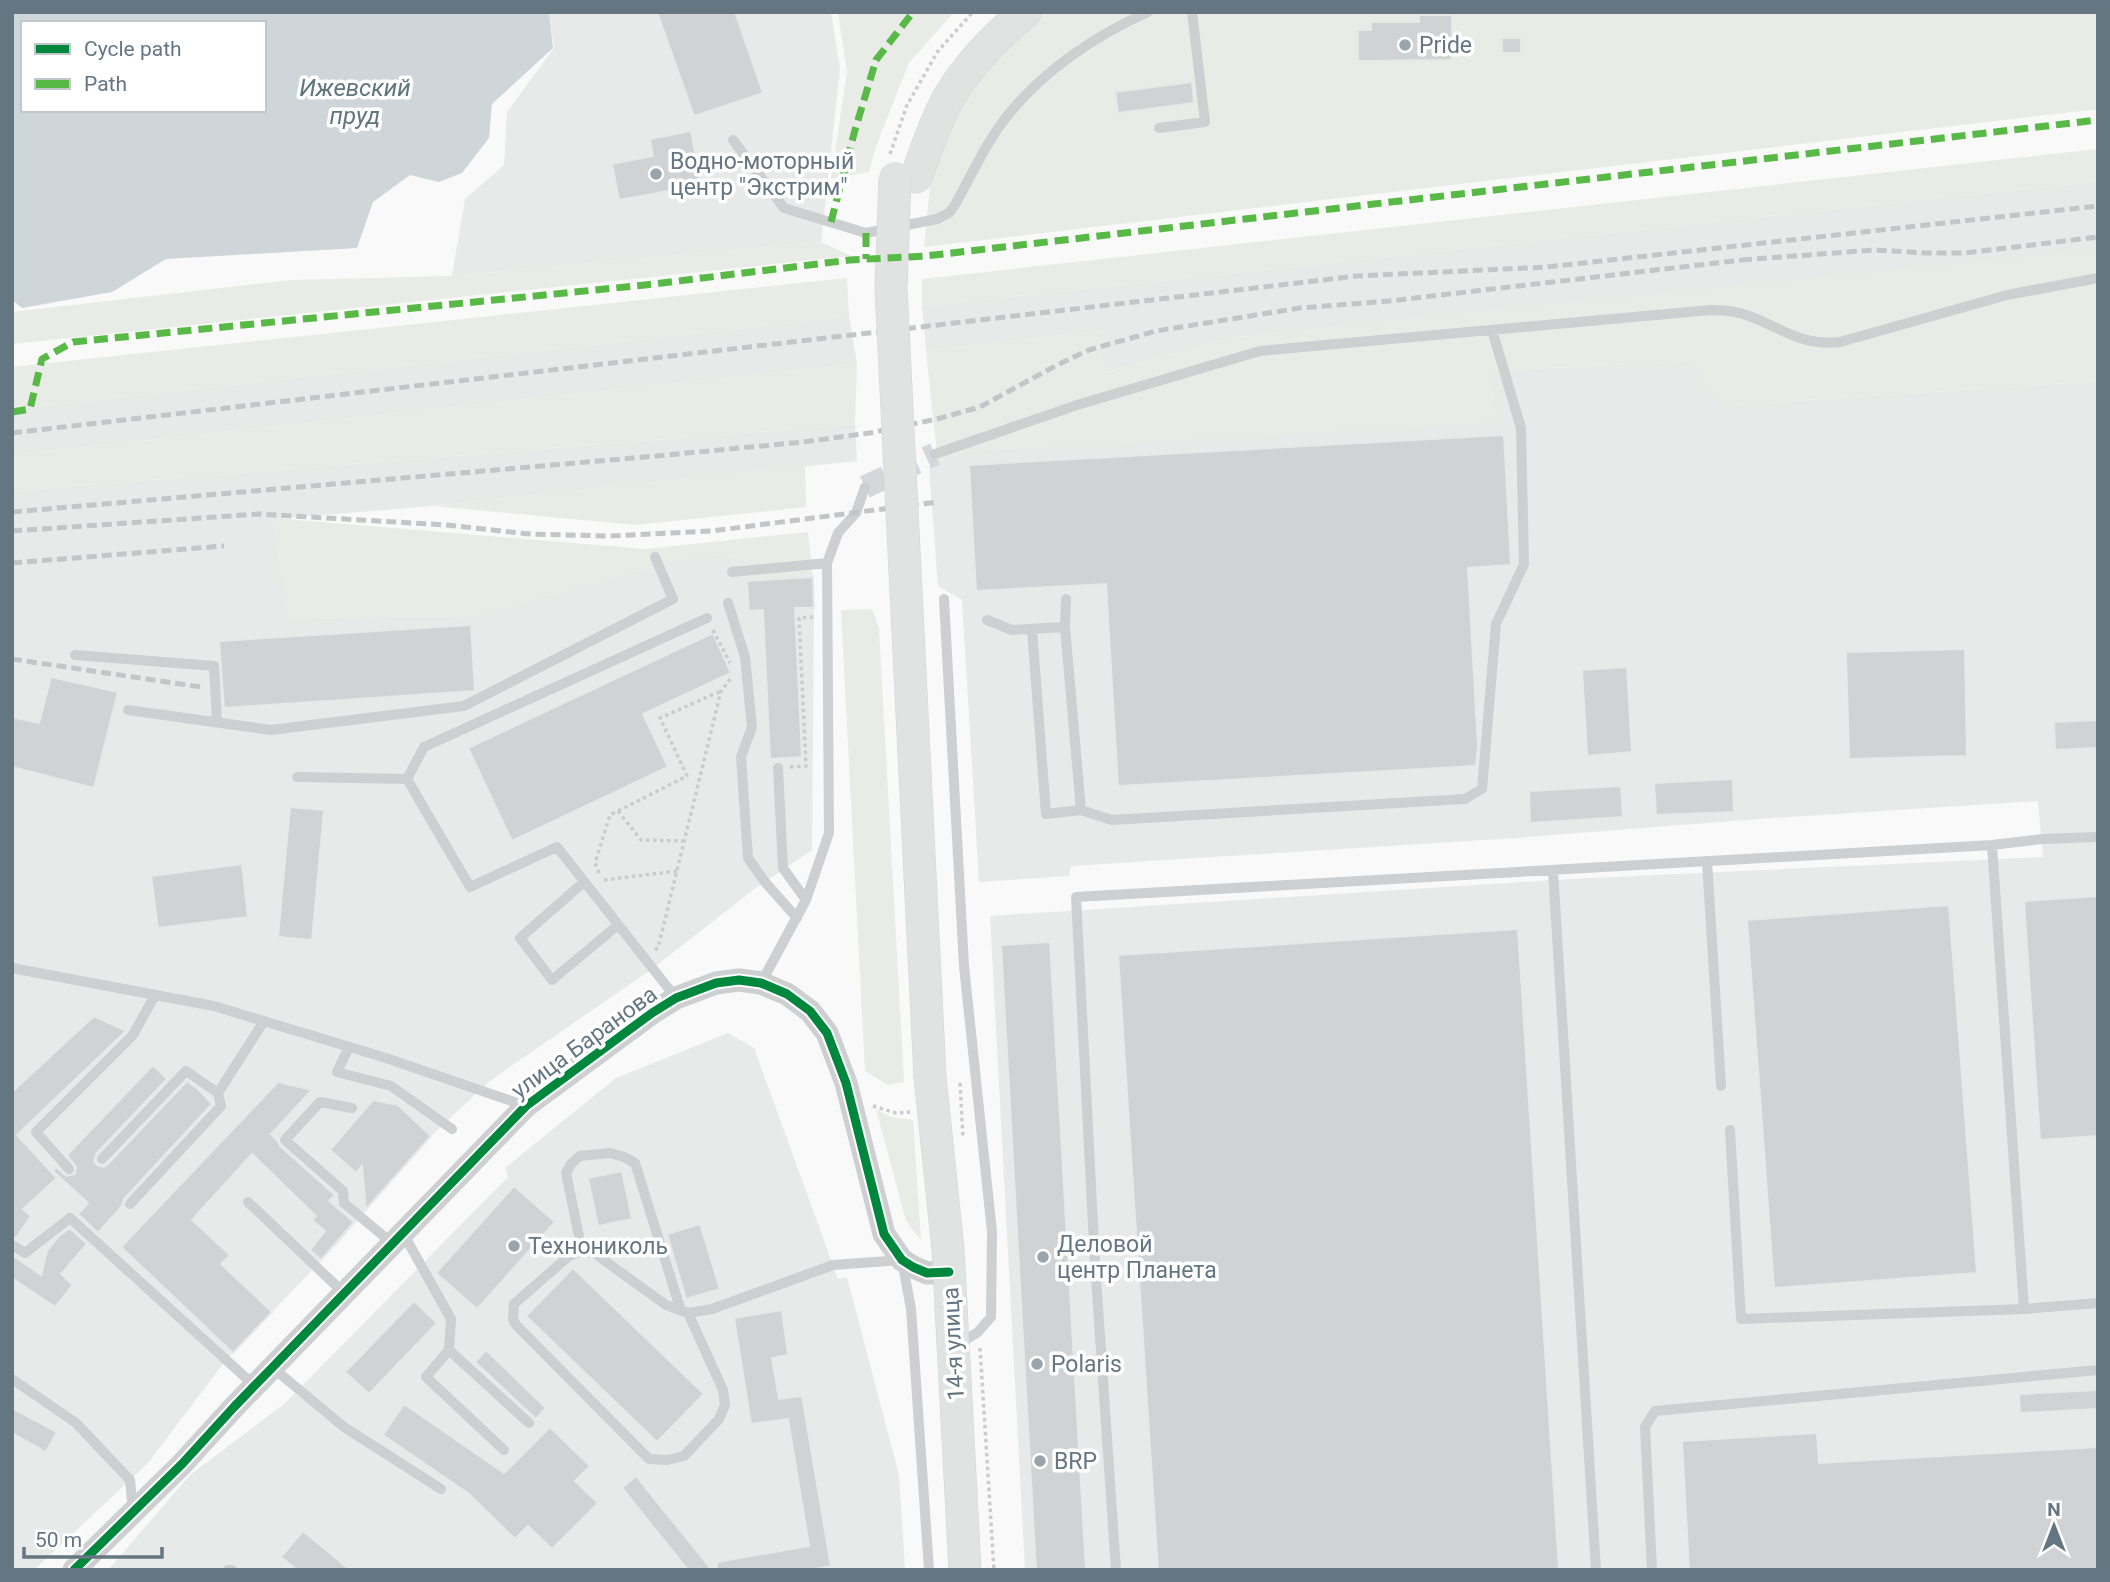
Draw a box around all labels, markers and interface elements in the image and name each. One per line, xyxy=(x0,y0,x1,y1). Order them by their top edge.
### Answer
legend xyxy=(21,21,266,112)
place label: Pride xyxy=(1419,32,1472,59)
text: Cycle path xyxy=(84,37,182,61)
marker: Pride xyxy=(1397,37,1413,53)
text: Path xyxy=(84,72,127,96)
water label: Ижевский пруд xyxy=(299,74,411,130)
place label: Водно-моторный центр "Экстрим" xyxy=(670,148,854,201)
marker: Водно-моторный центр "Экстрим" xyxy=(648,166,664,182)
street label: улица Баранова xyxy=(506,981,662,1104)
place label: Деловой центр Планета xyxy=(1057,1231,1217,1284)
place label: Технониколь xyxy=(528,1233,668,1260)
marker: Технониколь xyxy=(506,1238,522,1254)
marker: Деловой центр Планета xyxy=(1035,1249,1051,1265)
street label: 14-я улица xyxy=(937,1287,970,1401)
place label: Polaris xyxy=(1051,1351,1122,1378)
marker: Polaris xyxy=(1029,1356,1045,1372)
place label: BRP xyxy=(1054,1448,1097,1475)
marker: BRP xyxy=(1032,1453,1048,1469)
north arrow xyxy=(2019,1491,2089,1561)
text: N xyxy=(2047,1498,2061,1521)
scale bar xyxy=(24,1516,163,1560)
text: 50 m xyxy=(35,1528,82,1552)

